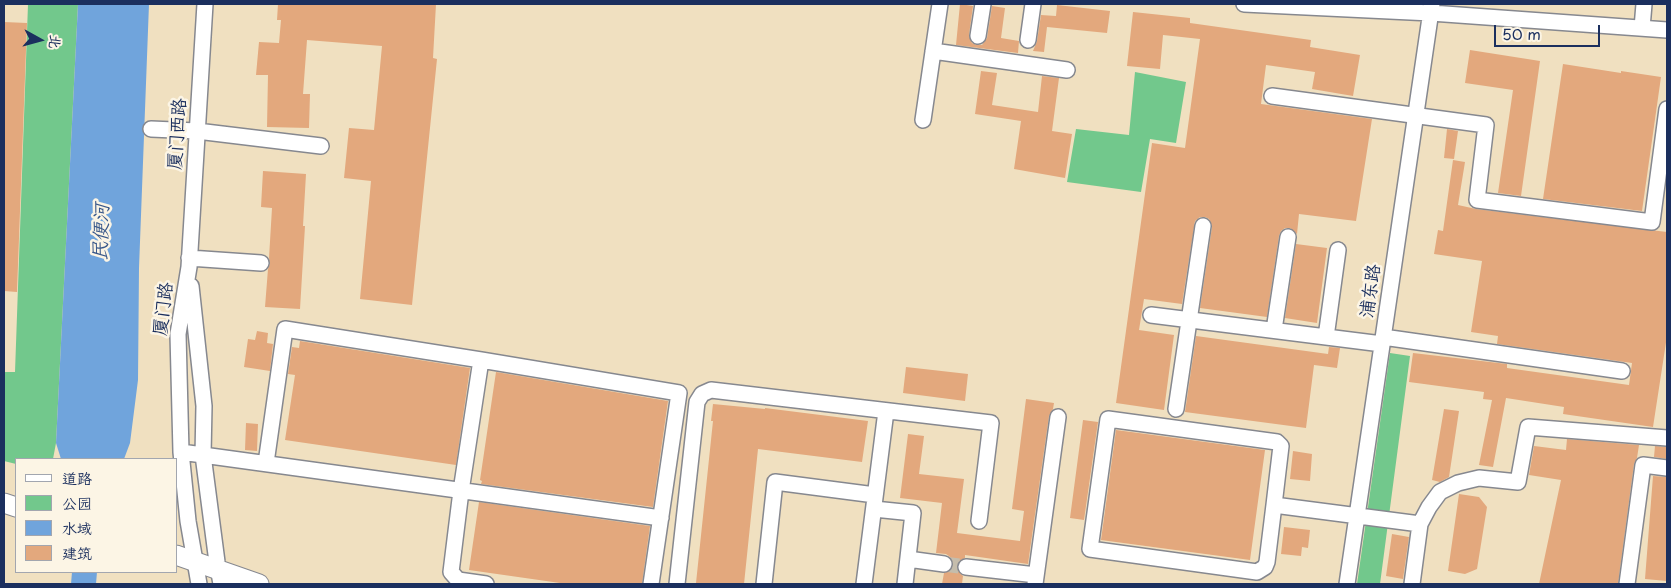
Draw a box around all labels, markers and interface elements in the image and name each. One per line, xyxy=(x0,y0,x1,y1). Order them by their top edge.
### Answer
north arrow xyxy=(15,15,65,65)
scale bar xyxy=(1496,15,1602,47)
text: 50 m xyxy=(1502,22,1541,45)
text: 北 xyxy=(44,34,67,50)
street label: 厦门西路 xyxy=(165,97,191,171)
water label: 民便河 xyxy=(90,203,114,261)
street label: 浦东路 xyxy=(1357,263,1385,319)
street label: 厦门路 xyxy=(150,281,178,337)
legend xyxy=(15,458,178,573)
text: 道路 xyxy=(62,466,92,489)
text: 公园 xyxy=(62,491,92,514)
text: 水域 xyxy=(62,516,92,539)
text: 建筑 xyxy=(62,541,92,564)

